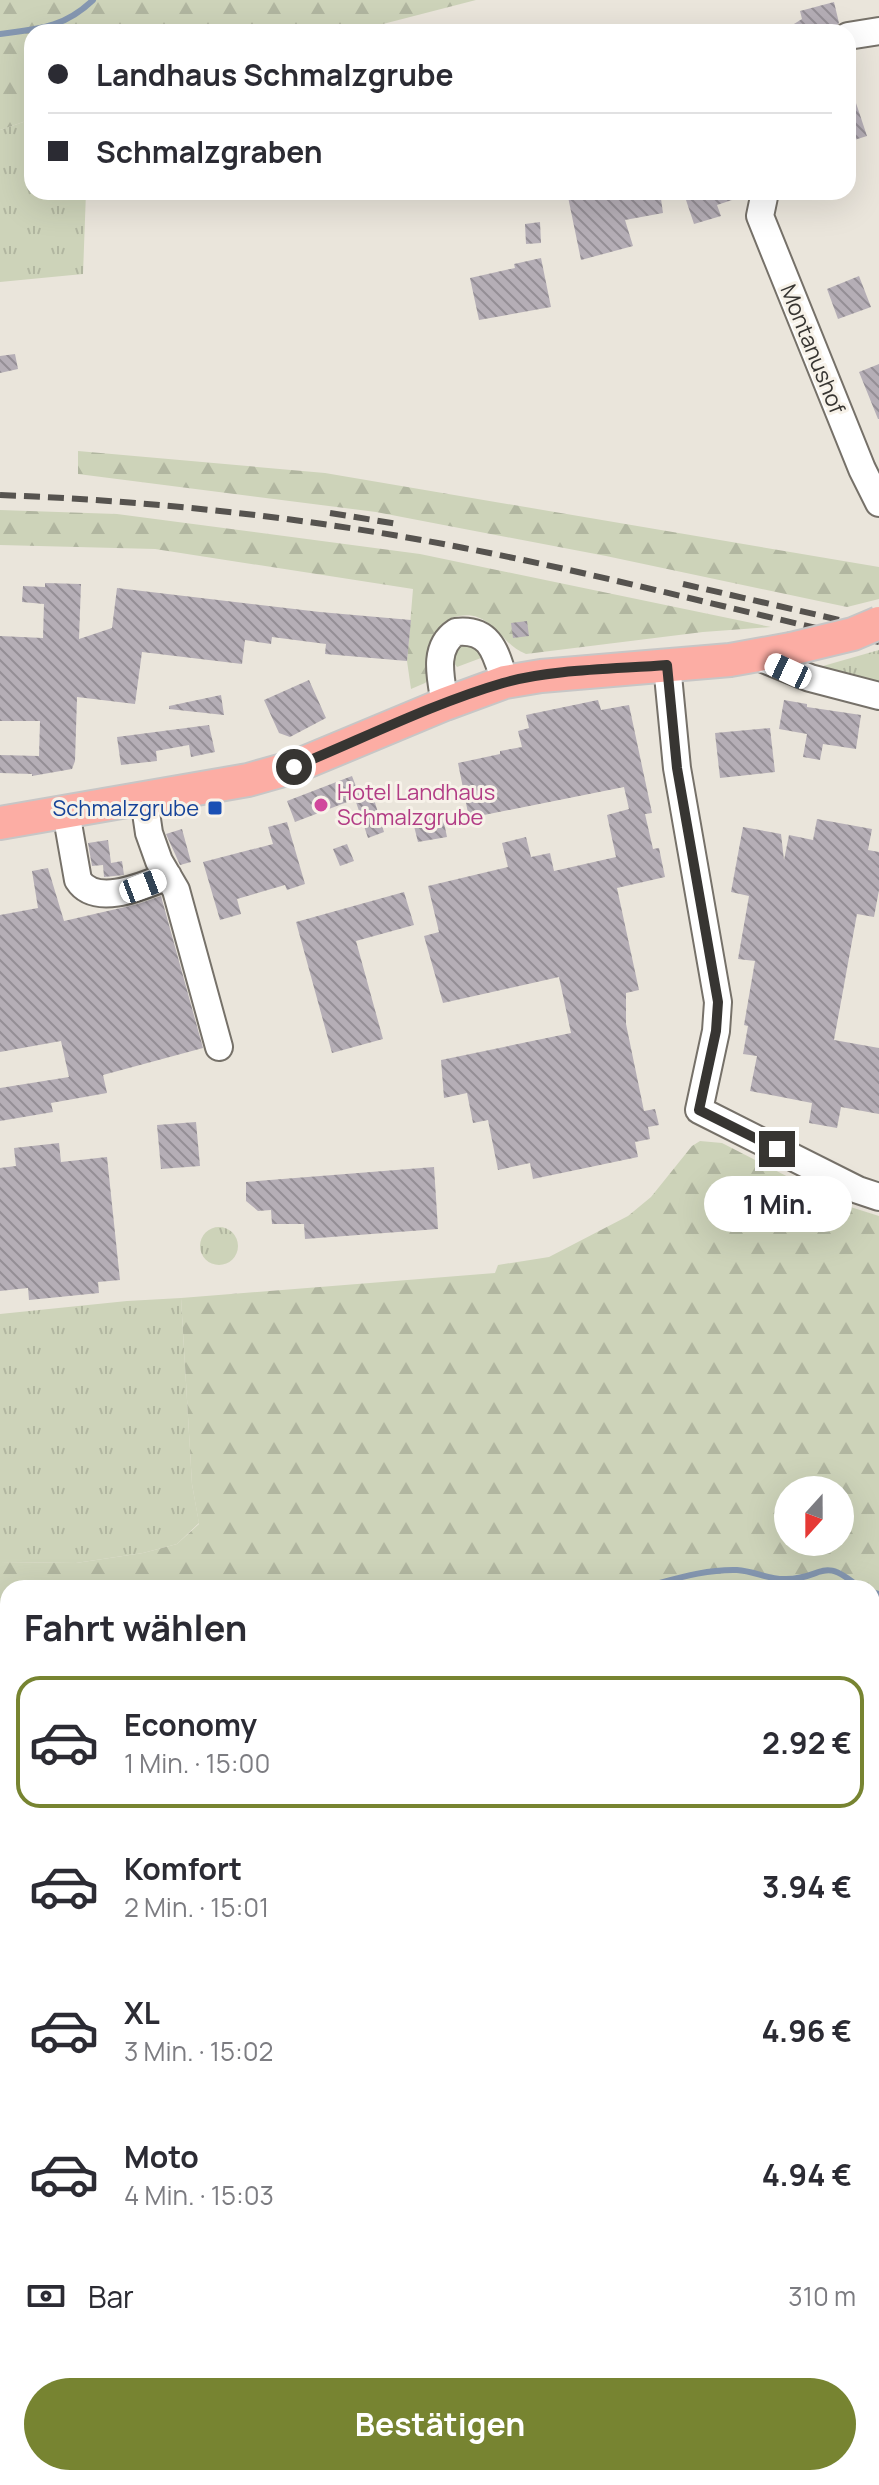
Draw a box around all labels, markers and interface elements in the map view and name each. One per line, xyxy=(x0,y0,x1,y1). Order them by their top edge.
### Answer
text: Landhaus Schmalzgrube xyxy=(96,54,454,95)
text: Schmalzgraben xyxy=(96,131,323,172)
street label: Montanushof xyxy=(773,280,853,418)
car xyxy=(761,650,815,692)
route start xyxy=(276,749,312,785)
place label: Hotel Landhaus Schmalzgrube xyxy=(337,777,495,832)
place label: Schmalzgrube xyxy=(53,793,199,823)
marker: Hotel Landhaus Schmalzgrube xyxy=(312,796,330,814)
marker: Schmalzgrube xyxy=(206,799,224,817)
car xyxy=(116,866,170,906)
route end xyxy=(759,1131,795,1167)
callout: 1 Min. xyxy=(703,1177,851,1233)
text: 1 Min. xyxy=(743,1186,813,1222)
north arrow xyxy=(774,1476,854,1556)
map controls xyxy=(774,1476,854,1556)
text: Fahrt wählen xyxy=(24,1603,247,1652)
text: Economy xyxy=(124,1704,257,1745)
icon: car xyxy=(28,1706,100,1778)
text: 2.92 € xyxy=(762,1722,852,1763)
text: 1 Min. · 15:00 xyxy=(124,1745,270,1781)
text: Komfort xyxy=(124,1848,242,1889)
icon: car xyxy=(28,1850,100,1922)
text: 3.94 € xyxy=(762,1866,852,1907)
text: 2 Min. · 15:01 xyxy=(124,1889,269,1925)
text: XL xyxy=(124,1992,160,2033)
icon: car xyxy=(28,1994,100,2066)
text: 4.96 € xyxy=(761,2010,852,2051)
text: 3 Min. · 15:02 xyxy=(124,2033,273,2069)
text: Moto xyxy=(124,2136,199,2177)
icon: car xyxy=(28,2138,100,2210)
text: 4.94 € xyxy=(762,2154,852,2195)
text: 4 Min. · 15:03 xyxy=(124,2177,274,2213)
icon: cash xyxy=(24,2274,68,2318)
text: Bar xyxy=(88,2276,134,2317)
text: 310 m xyxy=(788,2278,856,2314)
button: Bestätigen xyxy=(24,2378,856,2470)

